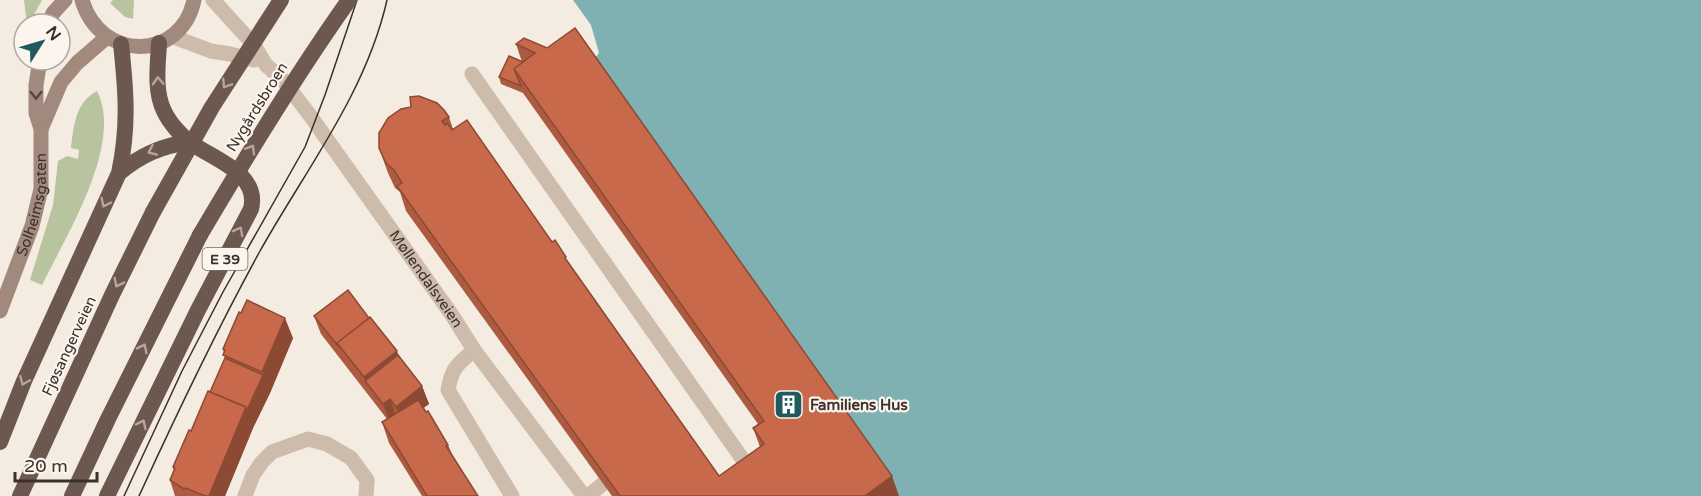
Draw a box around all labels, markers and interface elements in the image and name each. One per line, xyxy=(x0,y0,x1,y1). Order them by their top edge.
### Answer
north arrow xyxy=(12,12,72,72)
text: N xyxy=(41,22,65,45)
street label: Nygårdsbroen xyxy=(222,59,292,155)
one-way arrow xyxy=(152,77,165,86)
one-way arrow xyxy=(222,78,234,88)
one-way arrow xyxy=(30,90,42,99)
one-way arrow xyxy=(147,144,158,156)
one-way arrow xyxy=(244,145,255,155)
street label: Solheimsgaten xyxy=(12,153,51,259)
one-way arrow xyxy=(101,197,113,208)
one-way arrow xyxy=(232,227,243,238)
street label: Møllendalsveien xyxy=(386,227,467,331)
road number: E 39 xyxy=(202,248,248,270)
one-way arrow xyxy=(114,277,125,288)
street label: Fjøsangerveien xyxy=(38,293,100,399)
one-way arrow xyxy=(135,344,147,355)
one-way arrow xyxy=(19,374,31,385)
building icon: Familiens Hus xyxy=(773,389,805,421)
place label: Familiens Hus xyxy=(810,396,908,414)
one-way arrow xyxy=(134,420,146,431)
scale bar xyxy=(15,445,98,483)
text: 20 m xyxy=(24,455,68,477)

